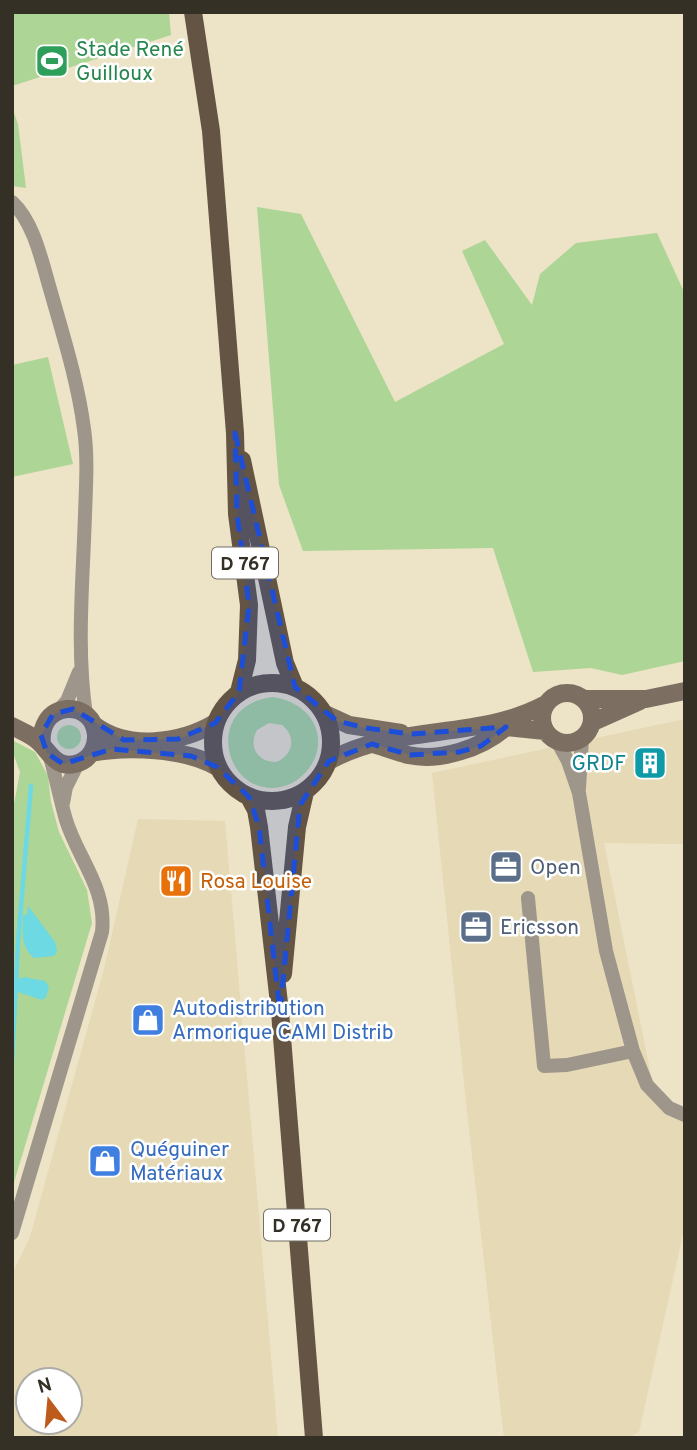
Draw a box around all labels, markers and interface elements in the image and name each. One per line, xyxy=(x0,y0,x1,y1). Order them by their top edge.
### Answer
place label: Stade René Guilloux xyxy=(76,37,184,88)
sports icon: Stade René Guilloux xyxy=(33,42,71,80)
road number: D 767 xyxy=(212,548,278,578)
building icon: GRDF xyxy=(631,744,669,782)
place label: GRDF xyxy=(572,751,626,778)
office icon: Open xyxy=(487,848,525,886)
place label: Open xyxy=(530,855,581,882)
restaurant icon: Rosa Louise xyxy=(157,862,195,900)
place label: Rosa Louise xyxy=(200,869,312,896)
office icon: Ericsson xyxy=(457,908,495,946)
place label: Ericsson xyxy=(500,915,579,942)
place label: Autodistribution Armorique CAMI Distrib xyxy=(172,996,394,1047)
shop icon: Autodistribution Armorique CAMI Distrib xyxy=(129,1001,167,1039)
place label: Quéguiner Matériaux xyxy=(130,1137,229,1188)
shop icon: Quéguiner Matériaux xyxy=(86,1142,124,1180)
road number: D 767 xyxy=(264,1210,330,1240)
north arrow xyxy=(14,1366,84,1436)
text: N xyxy=(35,1373,55,1400)

